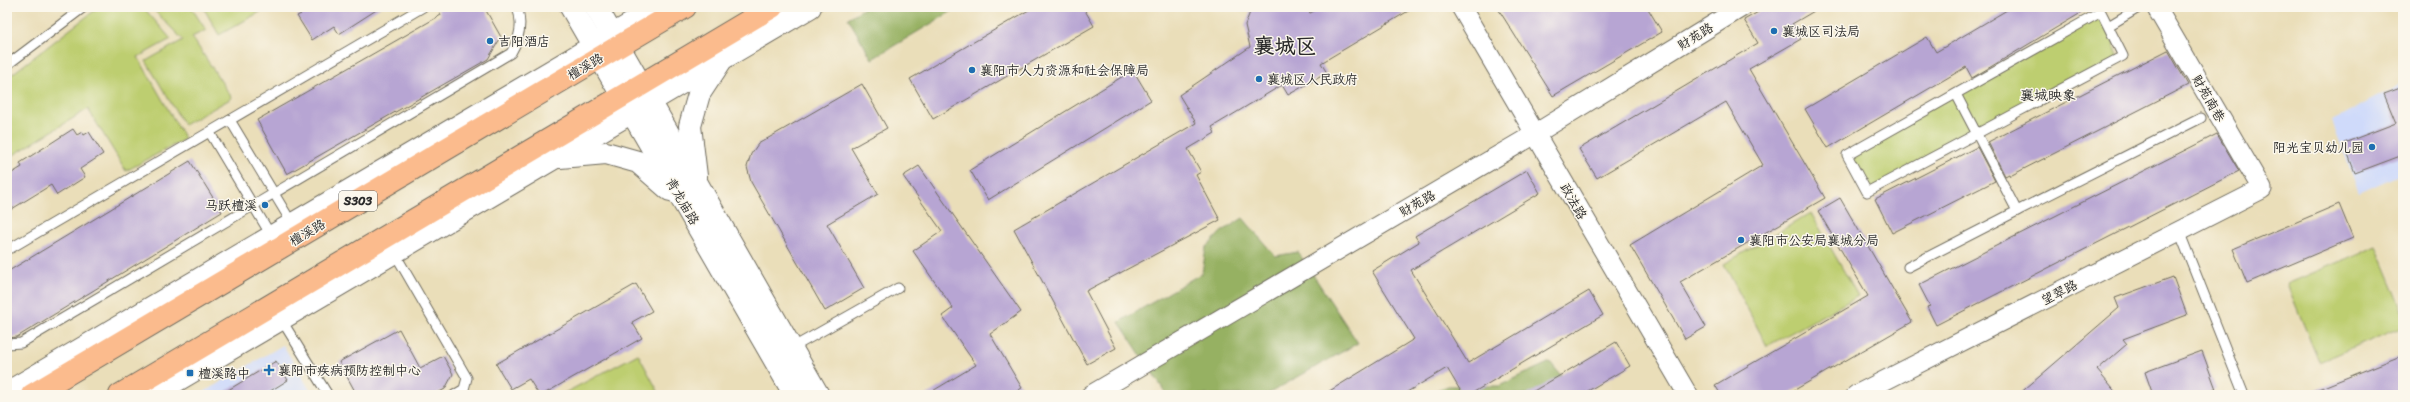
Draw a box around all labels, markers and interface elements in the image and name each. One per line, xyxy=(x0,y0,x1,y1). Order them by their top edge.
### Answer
street label: 财苑路 xyxy=(1673,16,1718,57)
place label: 襄城区司法局 xyxy=(1782,20,1860,43)
marker: 襄城区司法局 xyxy=(1769,26,1779,36)
district label: 襄城区 xyxy=(1254,27,1317,65)
place label: 吉阳酒店 xyxy=(498,30,550,53)
marker: 吉阳酒店 xyxy=(485,36,495,46)
street label: 檀溪路 xyxy=(563,47,608,86)
place label: 襄阳市人力资源和社会保障局 xyxy=(980,59,1149,82)
marker: 襄阳市人力资源和社会保障局 xyxy=(967,65,977,75)
place label: 襄城区人民政府 xyxy=(1267,68,1358,91)
street label: 财苑南巷 xyxy=(2186,70,2232,127)
marker: 襄城区人民政府 xyxy=(1254,74,1264,84)
district label: 襄城映象 xyxy=(2020,83,2076,108)
place label: 阳光宝贝幼儿园 xyxy=(2273,136,2364,159)
marker: 阳光宝贝幼儿园 xyxy=(2367,142,2377,152)
street label: 青龙庙路 xyxy=(660,173,706,230)
street label: 政法路 xyxy=(1554,179,1593,224)
street label: 财苑路 xyxy=(1395,184,1440,223)
road number: S303 xyxy=(339,191,377,211)
place label: 马跃檀溪 xyxy=(205,194,257,217)
marker: 马跃檀溪 xyxy=(260,200,270,210)
street label: 檀溪路 xyxy=(285,213,330,252)
place label: 襄阳市公安局襄城分局 xyxy=(1749,229,1879,252)
marker: 襄阳市公安局襄城分局 xyxy=(1736,235,1746,245)
street label: 望翠路 xyxy=(2037,273,2082,312)
place label: 襄阳市疾病预防控制中心 xyxy=(278,359,421,382)
place label: 檀溪路中 xyxy=(198,362,250,385)
marker: 襄阳市疾病预防控制中心 xyxy=(263,364,275,376)
marker: 檀溪路中 xyxy=(185,368,195,378)

